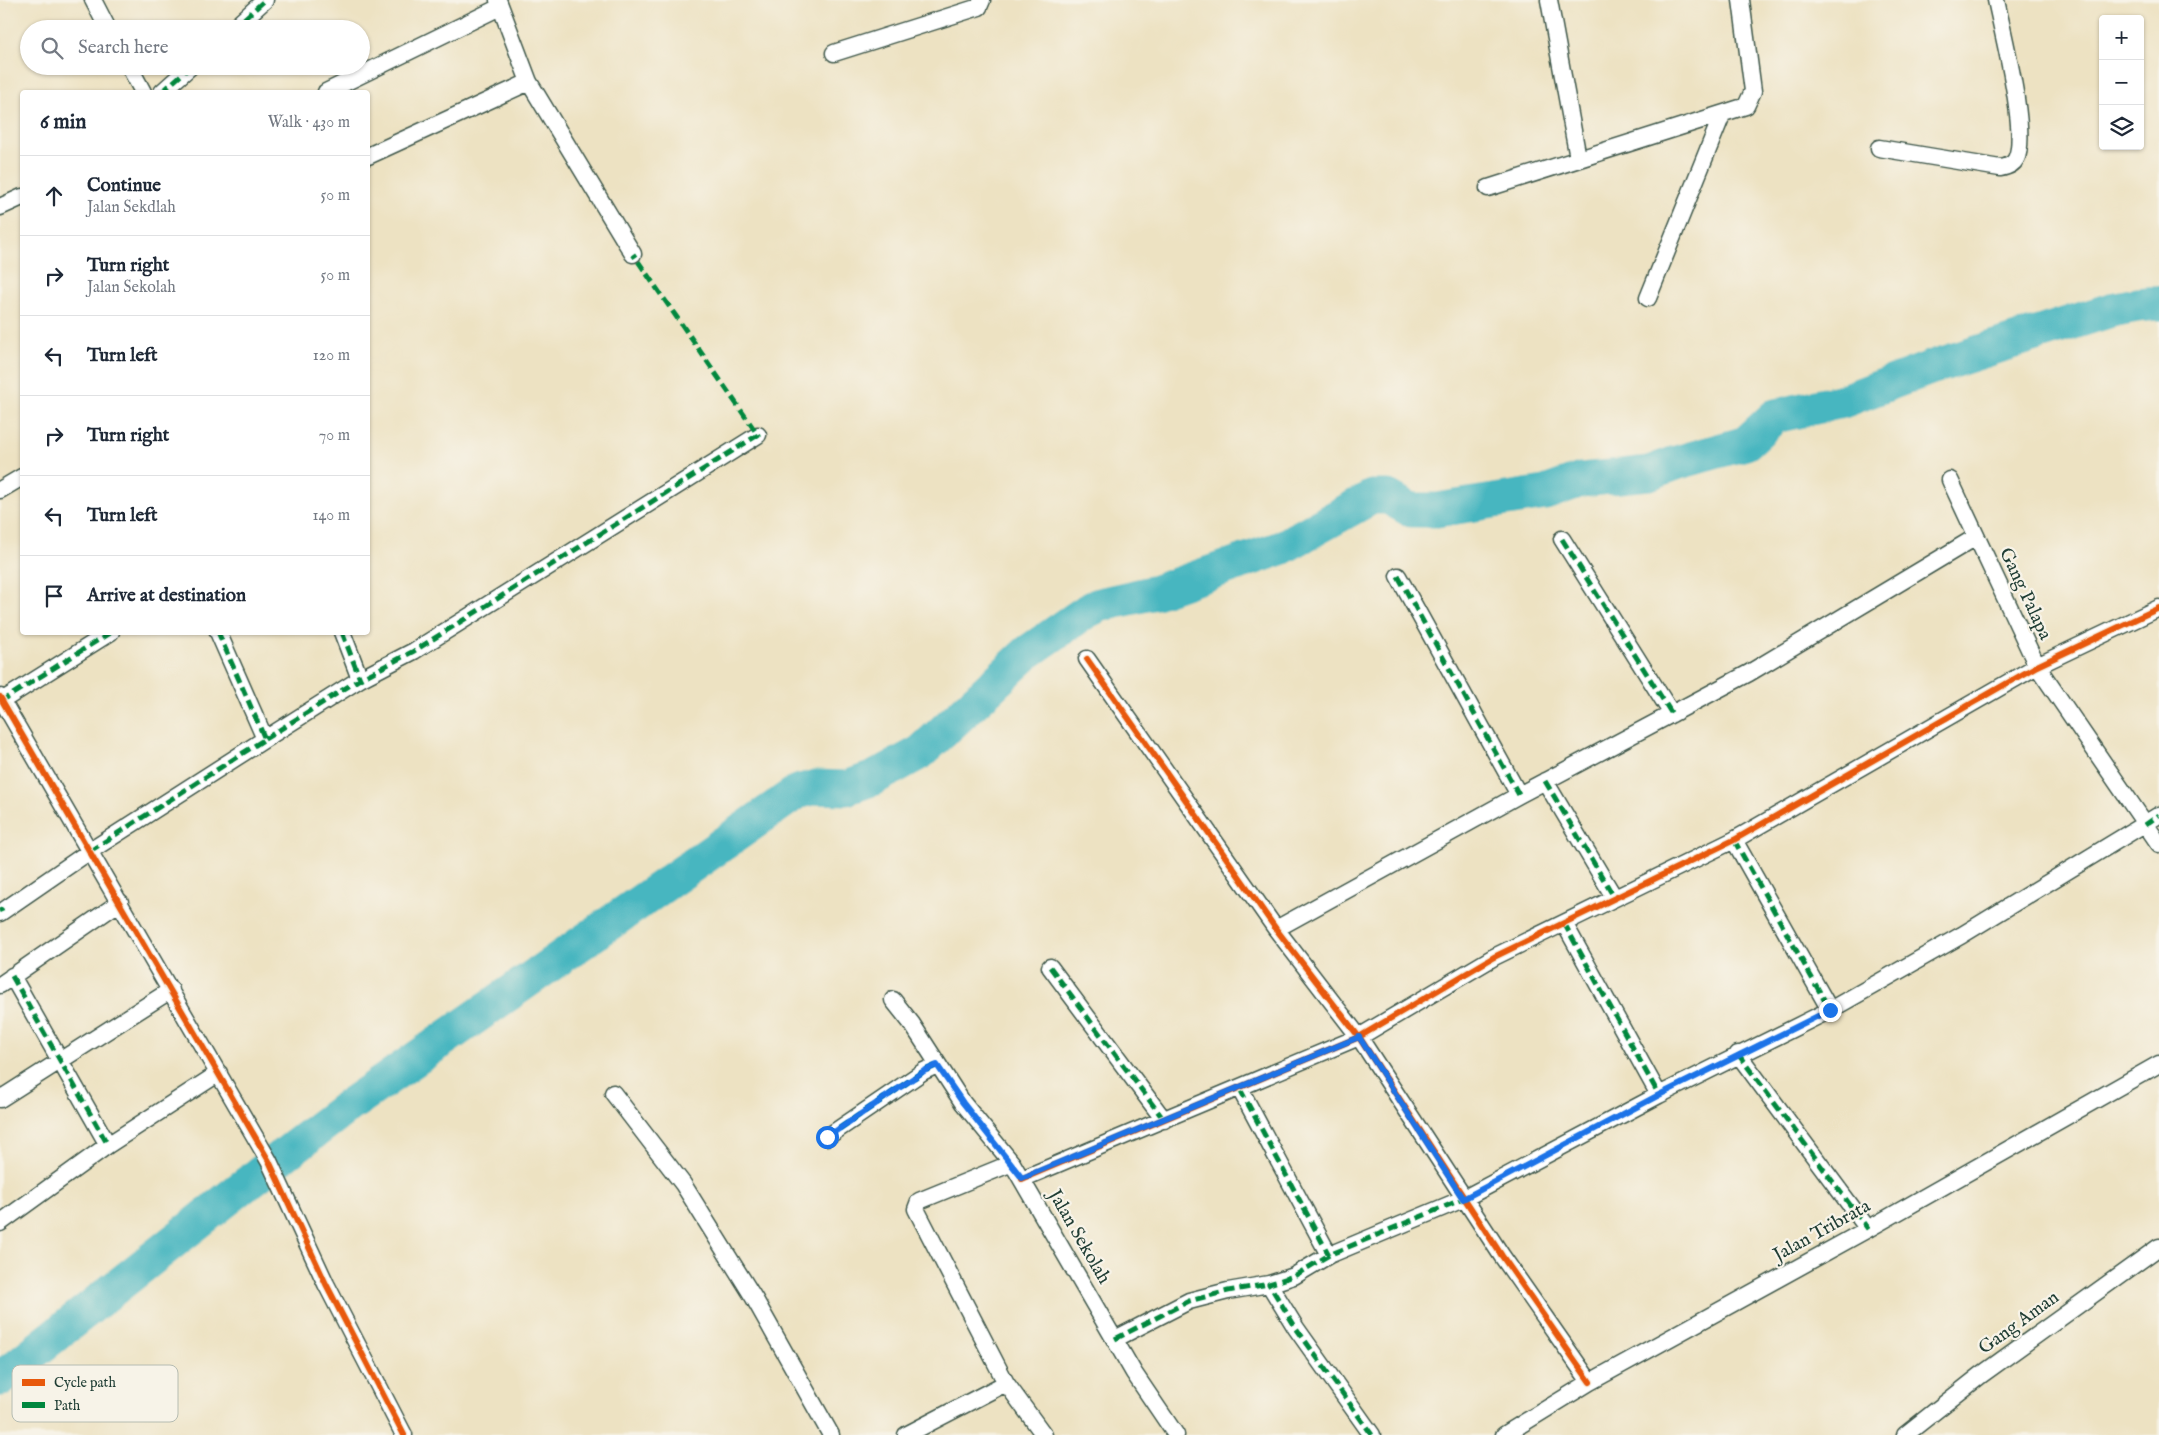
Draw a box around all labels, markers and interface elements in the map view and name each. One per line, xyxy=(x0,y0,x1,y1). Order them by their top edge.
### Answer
map controls xyxy=(2099,15,2144,150)
button: + xyxy=(2099,15,2144,60)
search box xyxy=(20,20,370,75)
icon: search xyxy=(38,34,66,62)
text: Search here xyxy=(78,36,169,60)
button: − xyxy=(2099,60,2144,105)
button: layers xyxy=(2099,105,2144,150)
text: 6 min xyxy=(40,109,86,136)
text: Walk · 430 m xyxy=(268,113,350,133)
text: Continue xyxy=(87,174,161,198)
icon: ahead xyxy=(40,182,68,210)
text: 50 m xyxy=(321,186,350,206)
text: Jalan Sekdlah xyxy=(87,198,176,218)
text: Turn right xyxy=(87,254,169,278)
icon: right xyxy=(40,262,68,290)
text: 50 m xyxy=(321,266,350,286)
text: Jalan Sekolah xyxy=(87,278,176,298)
icon: left xyxy=(40,342,68,370)
text: Turn left xyxy=(87,344,158,368)
text: 120 m xyxy=(313,346,350,366)
icon: right xyxy=(40,422,68,450)
text: Turn right xyxy=(87,424,169,448)
text: 70 m xyxy=(319,426,350,446)
icon: left xyxy=(40,502,68,530)
text: Turn left xyxy=(87,504,158,528)
text: 140 m xyxy=(312,506,350,526)
street label: Gang Palapa xyxy=(1993,544,2057,645)
icon: arrive xyxy=(40,582,68,610)
text: Arrive at destination xyxy=(87,584,246,608)
route end xyxy=(1819,999,1842,1022)
route start xyxy=(816,1126,839,1149)
street label: Jalan Sekolah xyxy=(1041,1184,1116,1289)
street label: Jalan Tribrata xyxy=(1767,1194,1876,1269)
street label: Gang Aman xyxy=(1974,1286,2064,1360)
legend xyxy=(12,1365,178,1422)
text: Cycle path xyxy=(54,1374,116,1392)
text: Path xyxy=(54,1397,81,1415)

